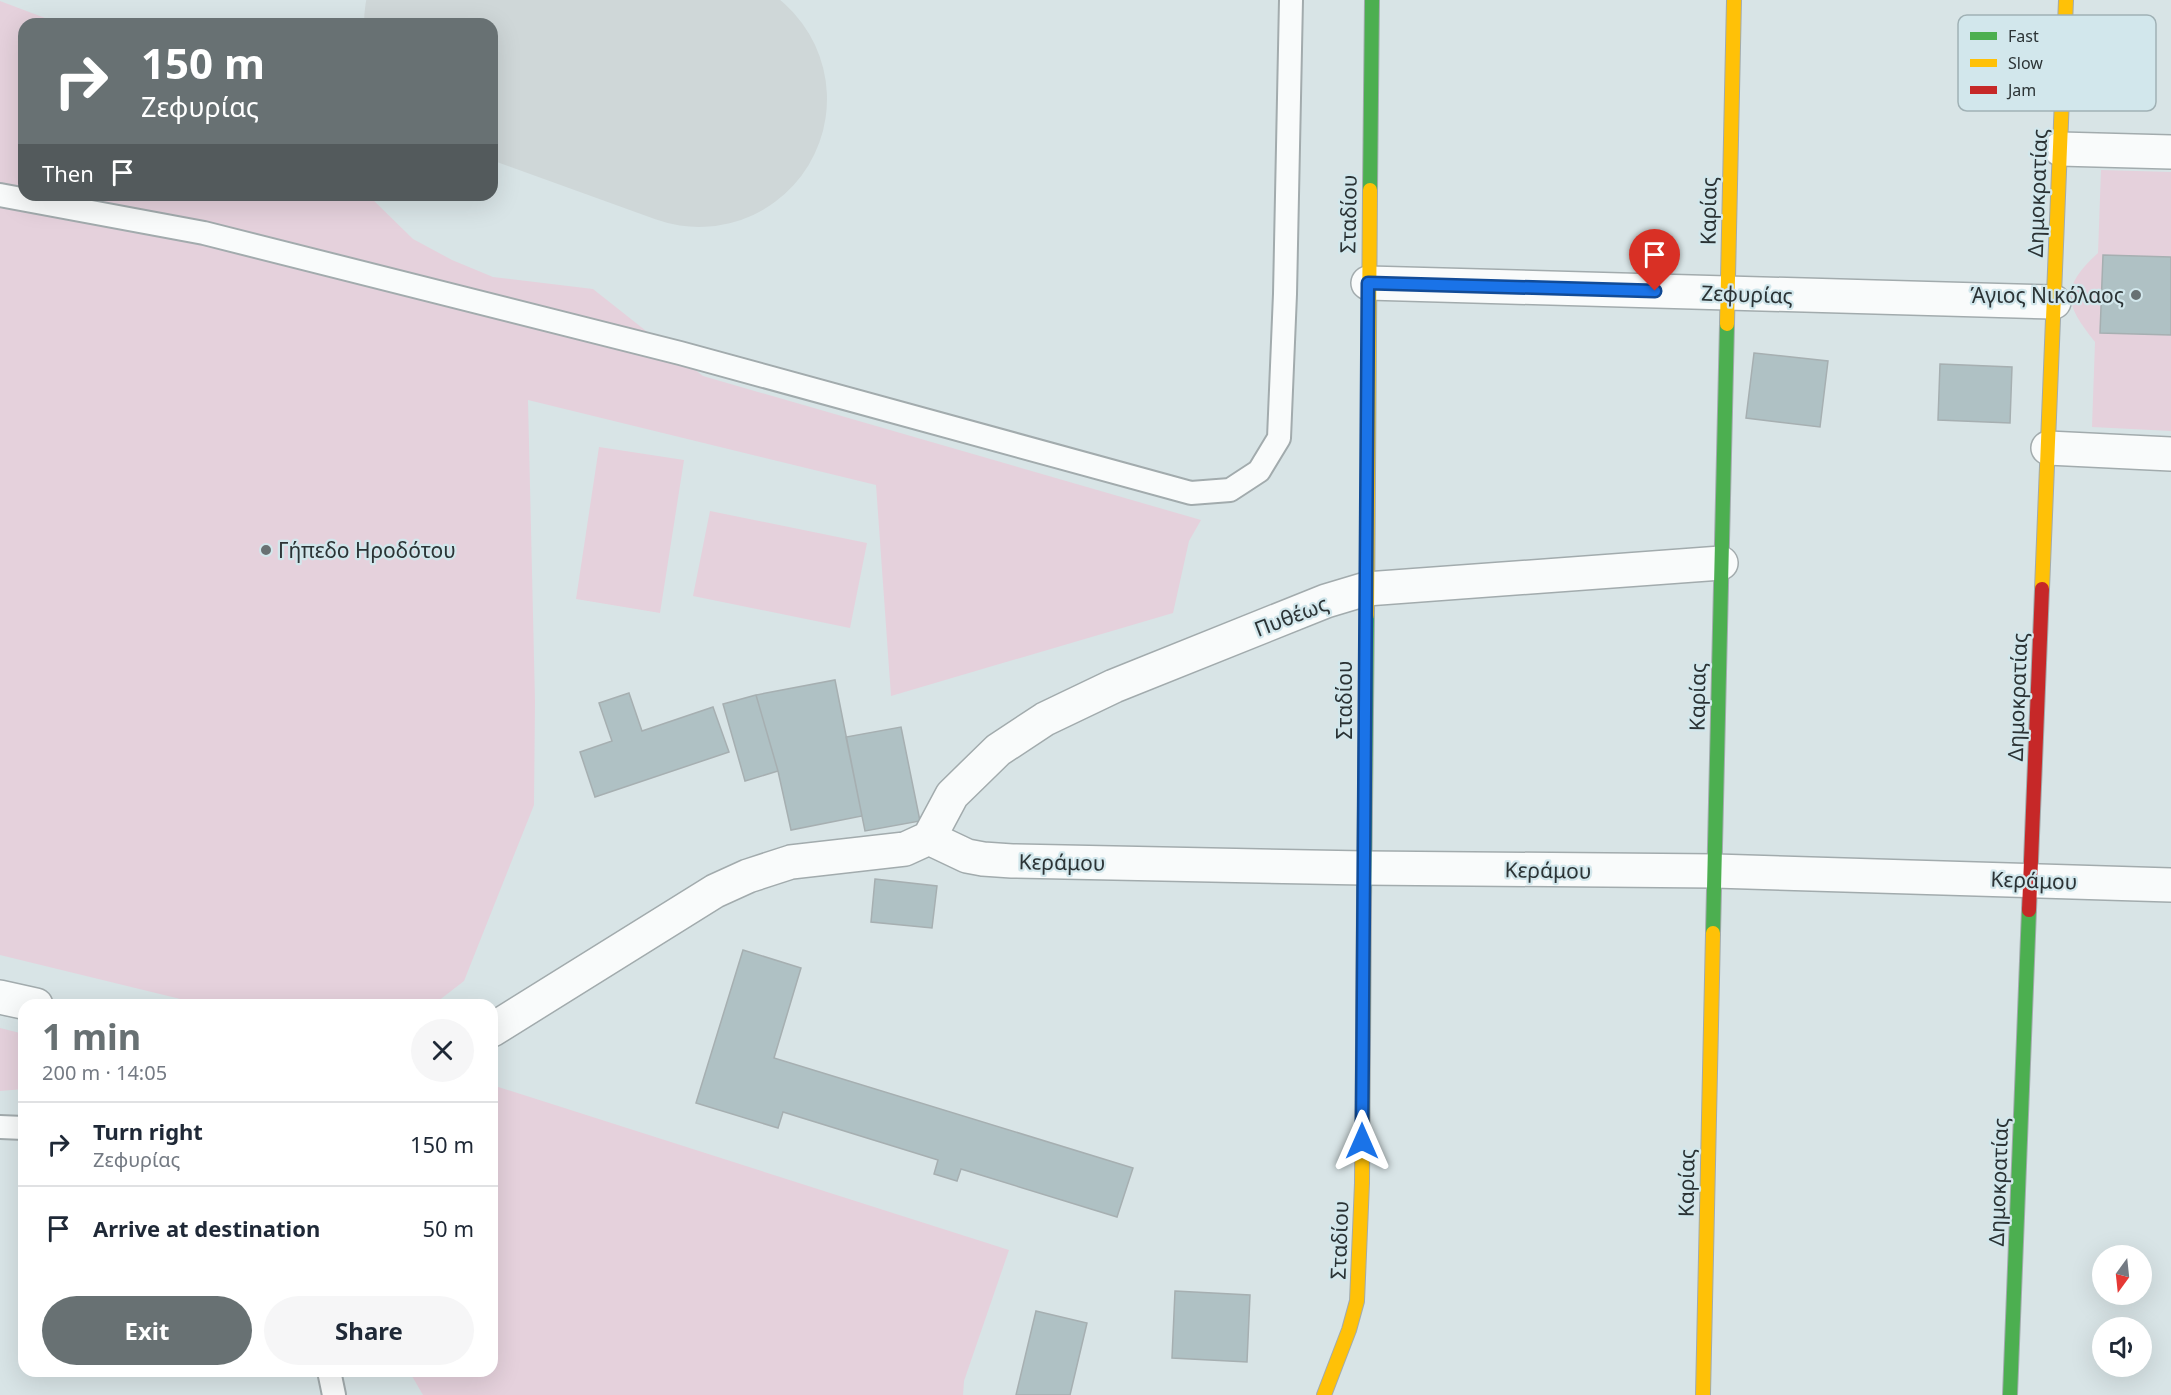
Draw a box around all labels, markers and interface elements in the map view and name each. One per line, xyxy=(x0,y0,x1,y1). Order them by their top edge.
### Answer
legend xyxy=(1958,15,2156,111)
text: Fast xyxy=(2008,25,2039,47)
text: 150 m xyxy=(141,34,265,91)
icon: right xyxy=(42,42,120,120)
text: Slow xyxy=(2008,52,2043,74)
text: Jam xyxy=(2006,79,2036,101)
text: Ζεφυρίας xyxy=(141,88,259,125)
street label: Δημοκρατίας xyxy=(2021,128,2053,258)
icon: arrive xyxy=(106,156,139,189)
text: Then xyxy=(42,158,94,188)
street label: Σταδίου xyxy=(1333,174,1363,254)
street label: Καρίας xyxy=(1693,177,1723,245)
pin xyxy=(1629,229,1680,291)
icon: arrive xyxy=(1638,238,1671,271)
street label: Ζεφυρίας xyxy=(1701,278,1793,310)
place label: Άγιος Νικόλαος xyxy=(1970,281,2124,309)
marker: Άγιος Νικόλαος xyxy=(2129,288,2143,302)
place label: Γήπεδο Ηροδότου xyxy=(278,536,456,564)
marker: Γήπεδο Ηροδότου xyxy=(259,543,273,557)
street label: Πυθέως xyxy=(1250,589,1332,643)
street label: Δημοκρατίας xyxy=(2001,632,2033,762)
street label: Σταδίου xyxy=(1330,661,1358,739)
street label: Καρίας xyxy=(1682,663,1712,731)
street label: Κεράμου xyxy=(1018,847,1106,877)
street label: Κεράμου xyxy=(1504,855,1592,885)
street label: Κεράμου xyxy=(1990,864,2078,896)
text: 1 min xyxy=(42,1012,141,1061)
button: close xyxy=(411,1019,474,1082)
text: 200 m · 14:05 xyxy=(42,1059,167,1086)
position arrow xyxy=(1330,1109,1394,1173)
text: Turn right xyxy=(93,1116,203,1146)
street label: Δημοκρατίας xyxy=(1982,1117,2014,1247)
icon: right xyxy=(42,1128,75,1161)
text: 150 m xyxy=(410,1129,474,1159)
text: Ζεφυρίας xyxy=(93,1146,180,1173)
street label: Καρίας xyxy=(1671,1149,1701,1217)
street label: Σταδίου xyxy=(1324,1200,1354,1280)
icon: arrive xyxy=(42,1212,75,1245)
text: Arrive at destination xyxy=(93,1213,320,1243)
text: 50 m xyxy=(423,1213,474,1243)
north arrow xyxy=(2092,1245,2152,1305)
map controls xyxy=(2092,1245,2152,1377)
button: Exit xyxy=(42,1296,252,1365)
button: Share xyxy=(264,1296,474,1365)
button: sound xyxy=(2092,1317,2152,1377)

